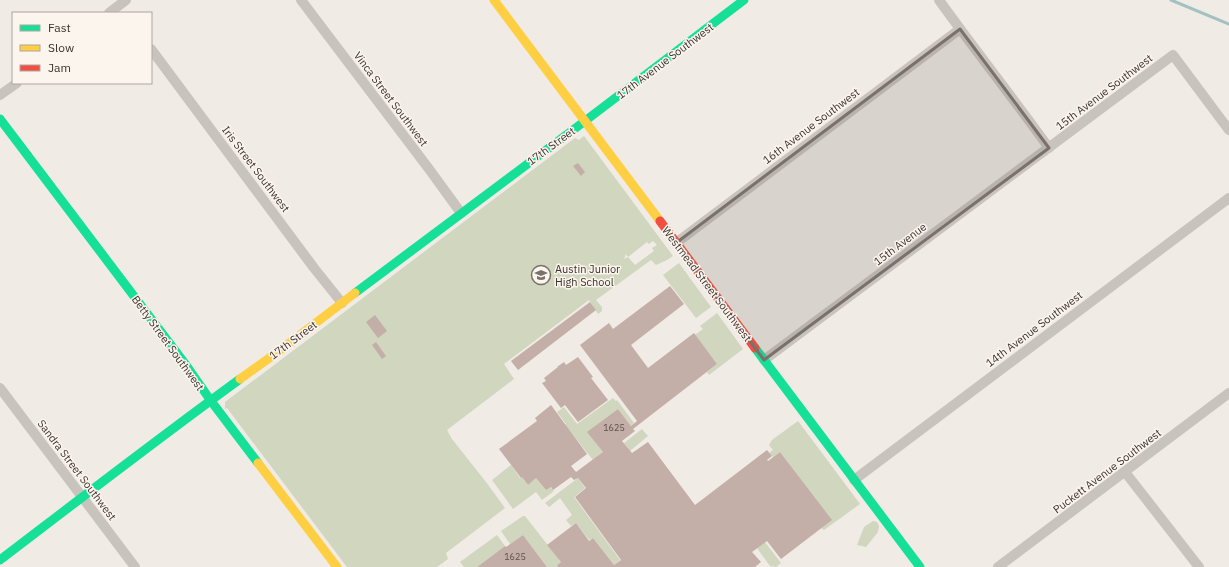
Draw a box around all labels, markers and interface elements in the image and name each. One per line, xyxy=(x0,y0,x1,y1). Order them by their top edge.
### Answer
legend xyxy=(12,12,152,84)
text: Fast xyxy=(48,20,71,35)
street label: 17th Avenue Southwest xyxy=(614,20,716,102)
text: Slow xyxy=(48,40,74,55)
street label: Vinca Street Southwest xyxy=(351,49,431,149)
street label: 15th Avenue Southwest xyxy=(1053,51,1155,133)
text: Jam xyxy=(48,60,71,75)
street label: 16th Avenue Southwest xyxy=(760,85,862,167)
street label: Iris Street Southwest xyxy=(219,123,293,215)
street label: 17th Street xyxy=(524,124,578,168)
street label: 15th Avenue xyxy=(871,220,929,268)
street label: Westmead Street Southwest xyxy=(659,224,755,344)
place label: Austin Junior High School xyxy=(555,262,620,289)
school or university icon: Austin Junior High School xyxy=(530,264,552,286)
street label: 14th Avenue Southwest xyxy=(983,288,1085,370)
street label: Betty Street Southwest xyxy=(129,293,207,393)
street label: 17th Street xyxy=(266,317,320,362)
street label: Sandra Street Southwest xyxy=(35,417,120,523)
house number: 1625 xyxy=(603,422,625,433)
street label: Puckett Avenue Southwest xyxy=(1050,426,1164,516)
house number: 1625 xyxy=(504,551,526,562)

